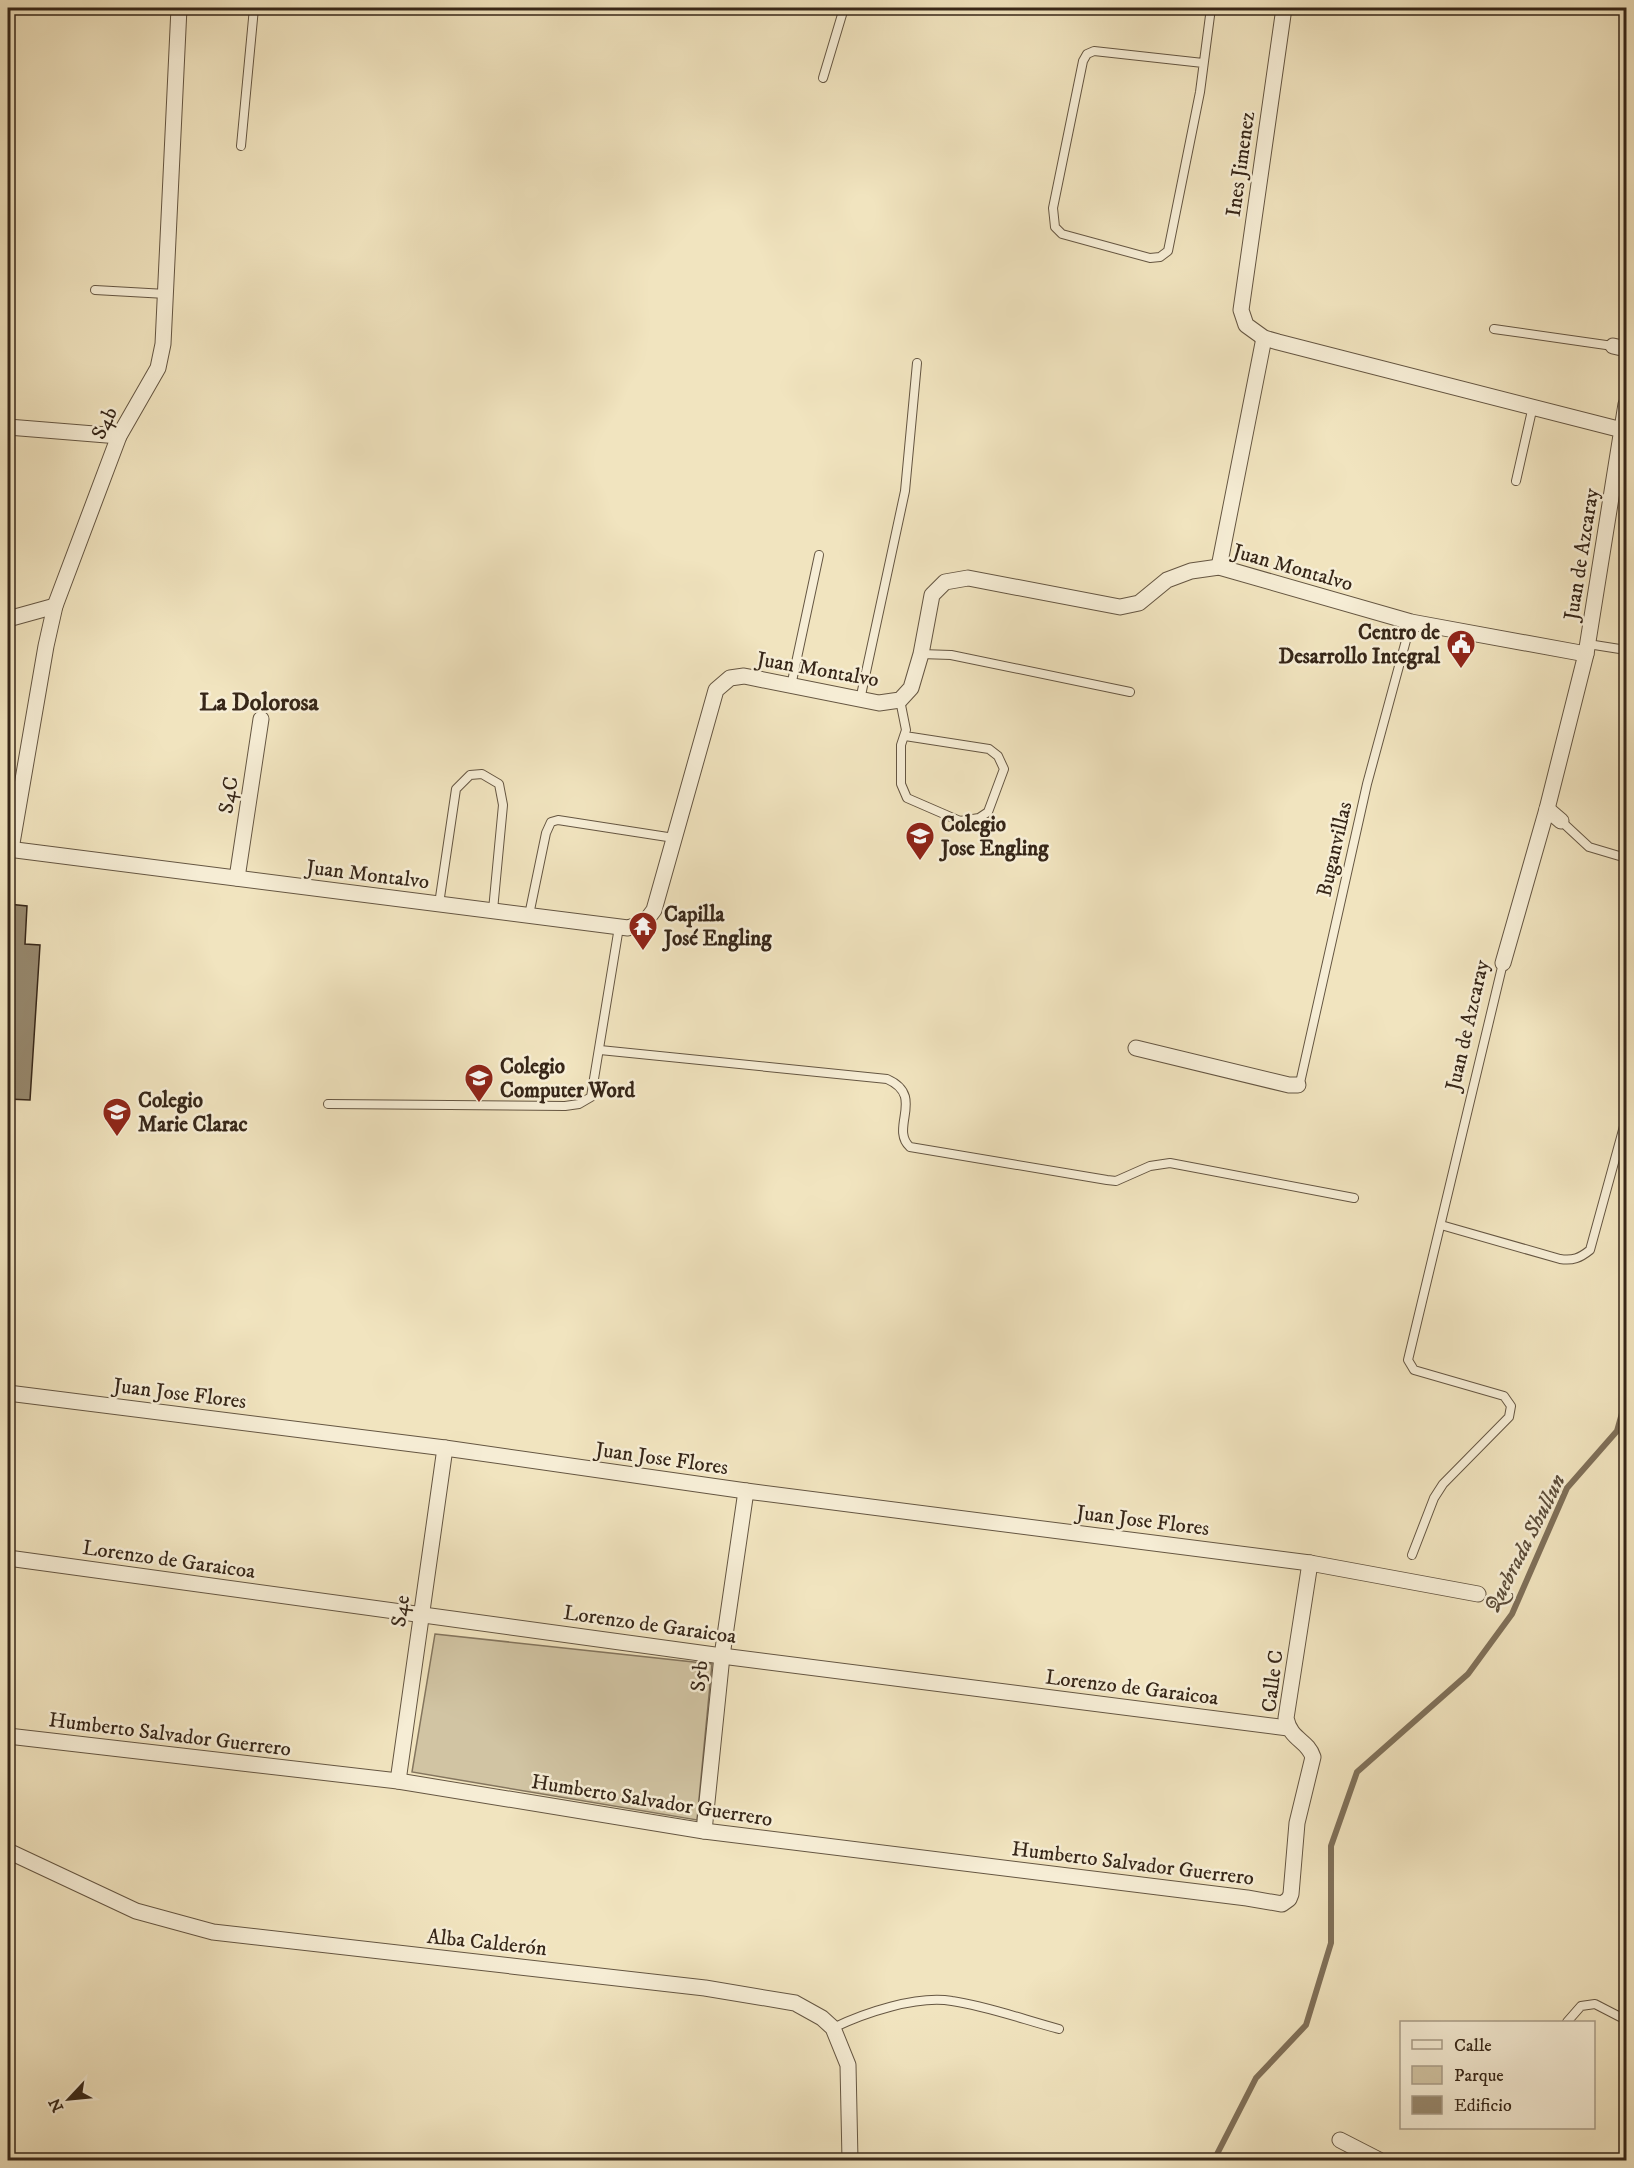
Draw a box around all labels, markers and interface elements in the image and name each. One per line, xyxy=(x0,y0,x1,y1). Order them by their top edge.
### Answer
street label: Ines Jimenez xyxy=(1221,110,1261,219)
street label: S4b xyxy=(86,403,124,444)
street label: Juan de Azcaray xyxy=(1558,485,1605,624)
street label: Juan Montalvo xyxy=(1228,538,1356,597)
place label: Centro de Desarrollo Integral xyxy=(1279,620,1441,670)
public building icon: Centro de Desarrollo Integral xyxy=(1445,628,1477,670)
street label: Juan Montalvo xyxy=(753,646,881,694)
district label: La Dolorosa xyxy=(199,688,320,718)
street label: S4C xyxy=(213,775,245,816)
street label: Buganvillas xyxy=(1311,799,1359,899)
place label: Colegio Jose Engling xyxy=(939,812,1049,862)
school or university icon: Colegio Jose Engling xyxy=(904,820,936,862)
street label: Juan Montalvo xyxy=(303,854,431,895)
place label: Capilla José Engling xyxy=(662,902,772,952)
temple icon: Capilla José Engling xyxy=(627,910,659,952)
street label: Juan de Azcaray xyxy=(1440,956,1496,1095)
place label: Colegio Computer Word xyxy=(500,1054,635,1104)
school or university icon: Colegio Computer Word xyxy=(463,1062,495,1104)
place label: Colegio Marie Clarac xyxy=(138,1088,248,1138)
school or university icon: Colegio Marie Clarac xyxy=(101,1096,133,1138)
street label: Juan Jose Flores xyxy=(110,1373,248,1415)
street label: Juan Jose Flores xyxy=(592,1437,730,1481)
water label: Quebrada Shullun xyxy=(1479,1470,1572,1618)
street label: Juan Jose Flores xyxy=(1073,1500,1211,1542)
street label: Lorenzo de Garaicoa xyxy=(81,1535,257,1585)
street label: S4e xyxy=(386,1593,416,1629)
street label: Lorenzo de Garaicoa xyxy=(562,1600,738,1650)
street label: Calle C xyxy=(1256,1648,1290,1714)
street label: S5b xyxy=(685,1659,715,1693)
street label: Lorenzo de Garaicoa xyxy=(1044,1664,1220,1712)
street label: Humberto Salvador Guerrero xyxy=(47,1707,293,1763)
street label: Humberto Salvador Guerrero xyxy=(529,1769,774,1833)
street label: Humberto Salvador Guerrero xyxy=(1010,1836,1256,1892)
street label: Alba Calderón xyxy=(426,1924,548,1962)
legend xyxy=(1400,2021,1595,2129)
text: Calle xyxy=(1454,2035,1492,2057)
text: Parque xyxy=(1454,2065,1504,2087)
north arrow xyxy=(39,2069,99,2129)
text: N xyxy=(45,2095,68,2115)
text: Edificio xyxy=(1454,2095,1512,2117)

